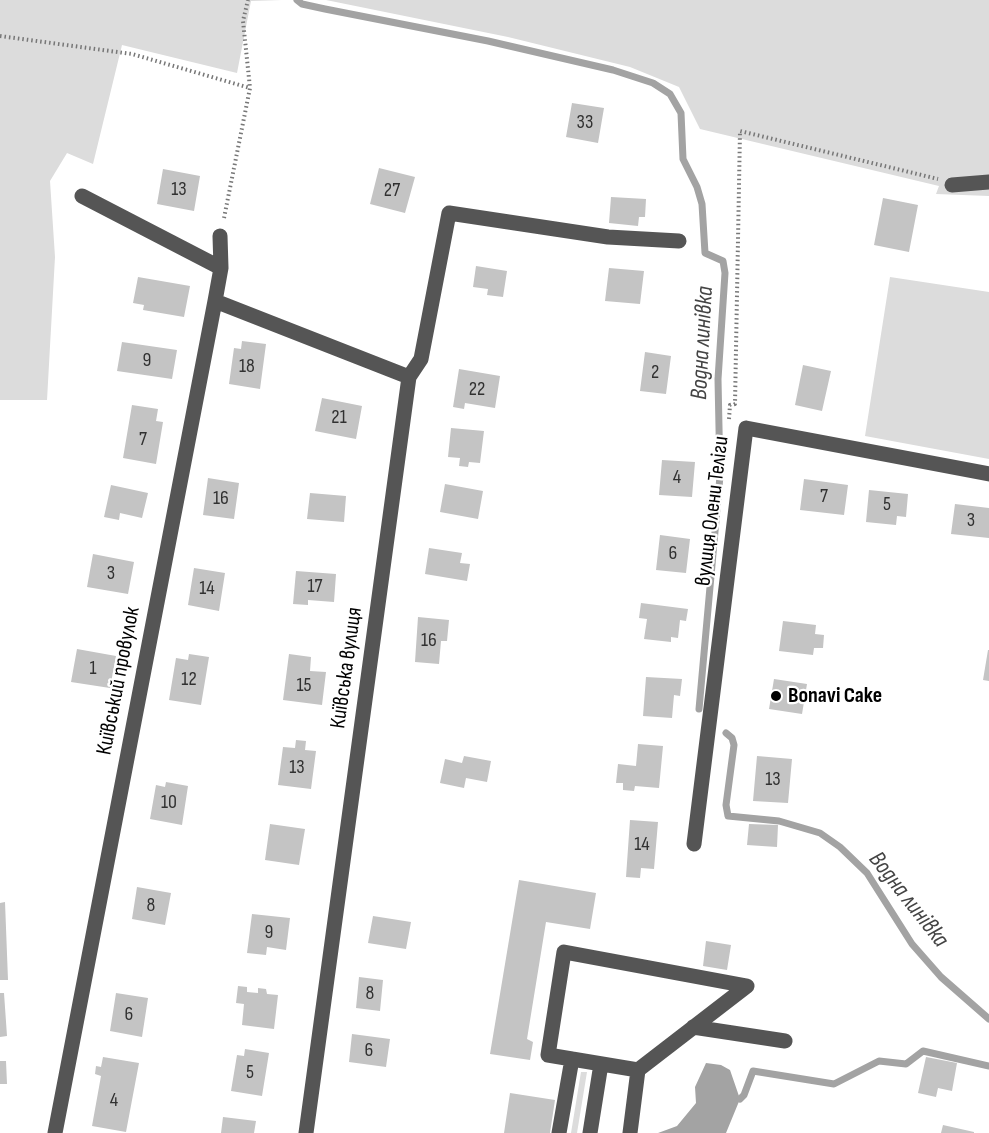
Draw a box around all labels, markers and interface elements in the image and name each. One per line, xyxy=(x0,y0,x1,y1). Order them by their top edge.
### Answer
house number: 33 xyxy=(577,111,593,135)
house number: 13 xyxy=(171,178,187,202)
house number: 27 xyxy=(384,179,400,203)
water label: Водна линівка xyxy=(686,286,720,400)
house number: 9 xyxy=(143,349,151,373)
house number: 18 xyxy=(239,355,255,379)
house number: 2 xyxy=(651,361,659,385)
house number: 22 xyxy=(469,378,485,402)
house number: 21 xyxy=(331,406,347,430)
house number: 7 xyxy=(139,428,147,452)
street label: вулиця Олени Теліги xyxy=(691,435,735,587)
house number: 4 xyxy=(673,466,681,490)
house number: 7 xyxy=(820,485,828,509)
house number: 16 xyxy=(213,487,229,511)
house number: 5 xyxy=(883,493,891,517)
house number: 3 xyxy=(967,509,975,533)
house number: 6 xyxy=(669,542,677,566)
house number: 3 xyxy=(107,562,115,586)
house number: 17 xyxy=(308,575,322,599)
house number: 14 xyxy=(199,577,215,601)
street label: Київський провулок xyxy=(92,605,146,757)
street label: Київська вулиця xyxy=(325,606,369,730)
house number: 16 xyxy=(421,629,437,653)
house number: 1 xyxy=(90,657,96,681)
house number: 12 xyxy=(181,668,197,692)
house number: 15 xyxy=(296,674,312,698)
place label: Bonavi Cake xyxy=(788,683,882,709)
marker: Bonavi Cake xyxy=(769,689,783,703)
house number: 13 xyxy=(289,756,305,780)
house number: 13 xyxy=(765,768,781,792)
house number: 10 xyxy=(161,791,177,815)
house number: 14 xyxy=(634,833,650,857)
water label: Водна линівка xyxy=(862,846,954,954)
house number: 8 xyxy=(147,894,155,918)
house number: 9 xyxy=(265,921,273,945)
house number: 8 xyxy=(366,982,374,1006)
house number: 6 xyxy=(125,1003,133,1027)
house number: 6 xyxy=(365,1039,373,1063)
house number: 5 xyxy=(246,1061,254,1085)
house number: 4 xyxy=(110,1089,118,1113)

